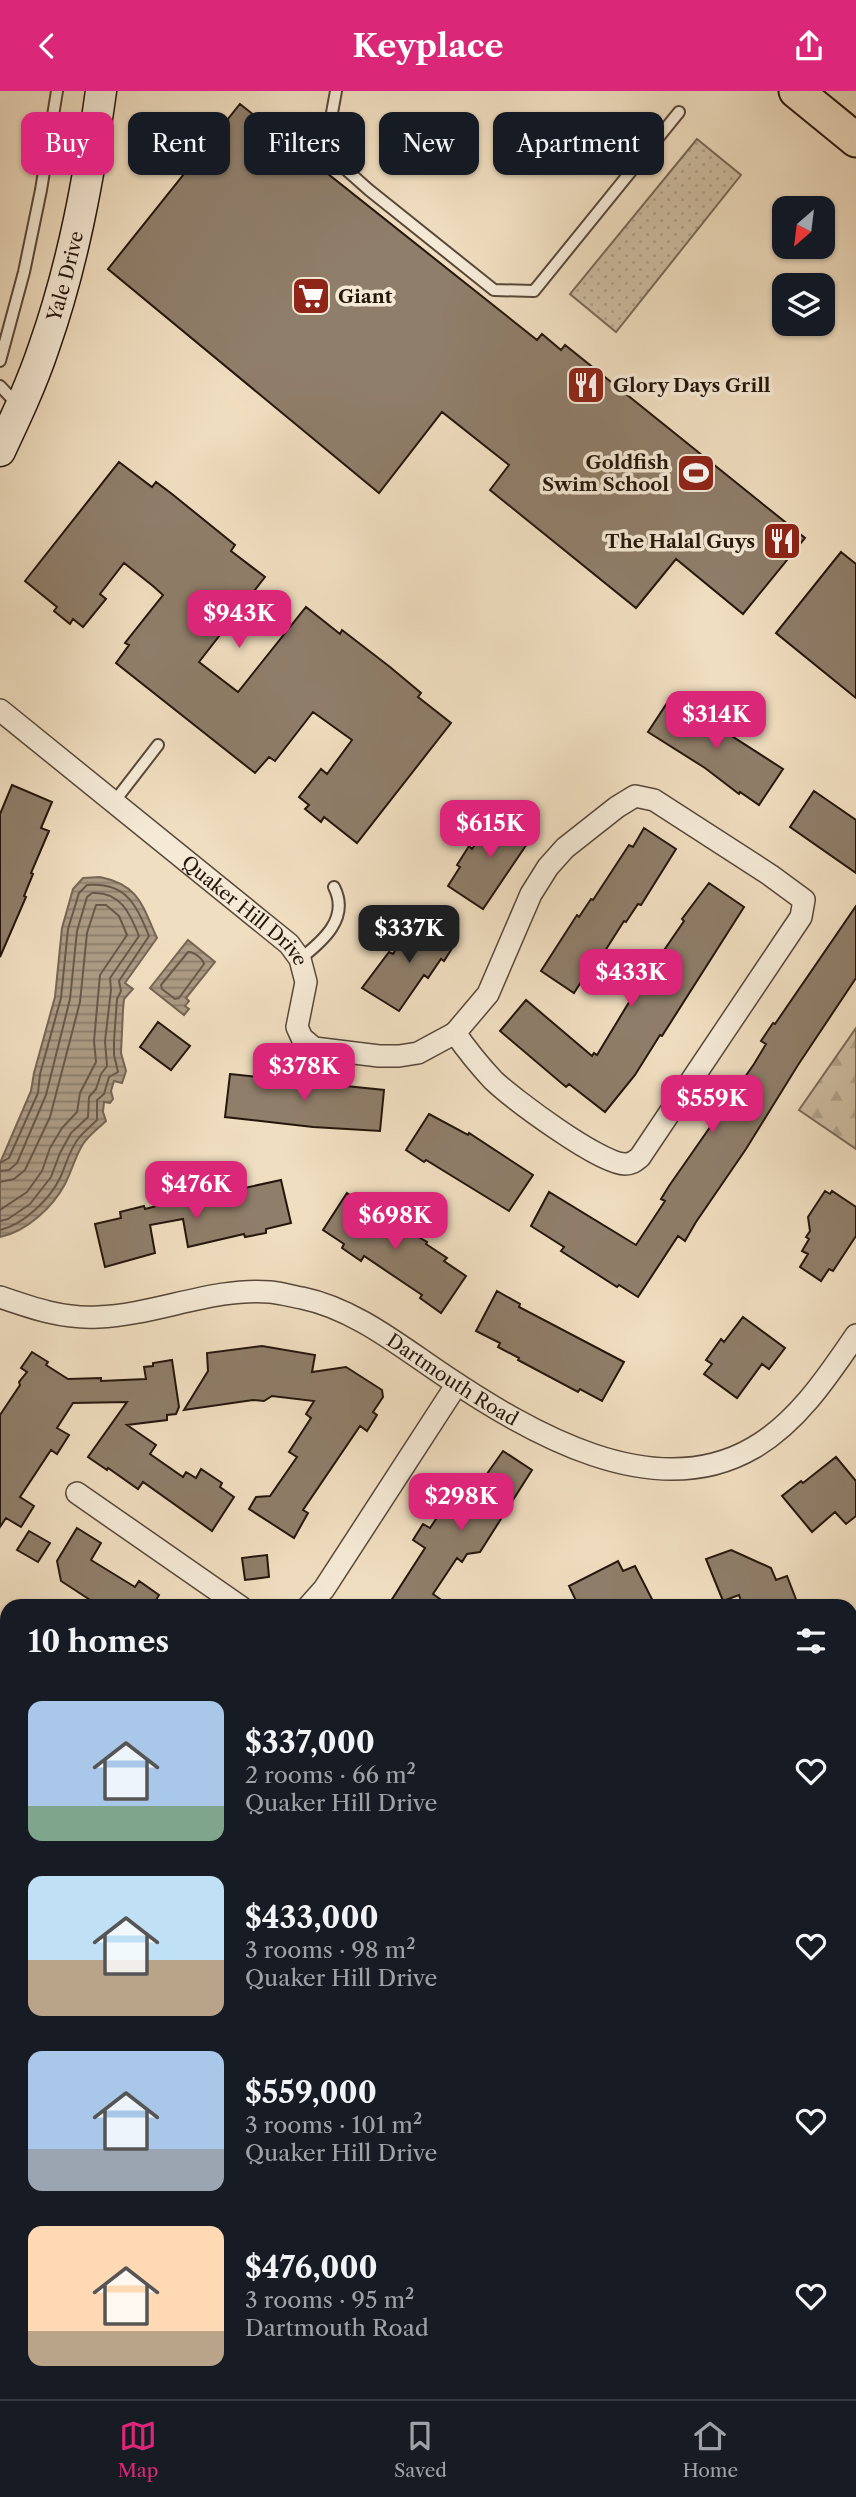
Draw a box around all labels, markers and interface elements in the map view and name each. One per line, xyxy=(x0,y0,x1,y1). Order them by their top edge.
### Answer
text: Keyplace xyxy=(352,26,504,65)
icon: back xyxy=(28,27,66,65)
icon: share xyxy=(790,27,828,65)
chip: Buy xyxy=(21,112,114,175)
chip: Rent xyxy=(128,112,230,175)
chip: Filters xyxy=(244,112,365,175)
chip: New xyxy=(379,112,479,175)
chip: Apartment xyxy=(493,112,664,175)
north arrow xyxy=(772,196,835,259)
map controls xyxy=(772,196,835,336)
street label: Yale Drive xyxy=(42,229,88,325)
button: layers xyxy=(772,273,835,336)
supermarket icon: Giant xyxy=(290,275,332,317)
place label: Giant xyxy=(338,285,393,308)
restaurant icon: Glory Days Grill xyxy=(565,364,607,406)
place label: Glory Days Grill xyxy=(613,374,771,397)
place label: Goldfish Swim School xyxy=(542,451,669,496)
sports icon: Goldfish Swim School xyxy=(675,452,717,494)
restaurant icon: The Halal Guys xyxy=(761,520,803,562)
place label: The Halal Guys xyxy=(605,530,755,553)
pin: $943K xyxy=(190,591,288,650)
text: $943K xyxy=(203,599,275,627)
pin: $314K xyxy=(667,691,765,751)
text: $314K xyxy=(682,700,750,728)
pin: $615K xyxy=(441,801,539,860)
text: $615K xyxy=(456,809,524,837)
street label: Quaker Hill Drive xyxy=(177,851,312,968)
pin: $337K xyxy=(360,905,458,965)
text: $337K xyxy=(374,914,444,942)
pin: $433K xyxy=(582,949,680,1009)
text: $433K xyxy=(596,958,666,986)
pin: $378K xyxy=(255,1044,353,1103)
text: $378K xyxy=(269,1052,339,1080)
pin: $559K xyxy=(663,1075,761,1135)
text: $559K xyxy=(677,1084,747,1112)
pin: $476K xyxy=(147,1161,245,1221)
text: $476K xyxy=(161,1170,231,1198)
pin: $698K xyxy=(346,1193,444,1252)
text: $698K xyxy=(359,1201,431,1229)
street label: Dartmouth Road xyxy=(383,1329,522,1431)
pin: $298K xyxy=(412,1473,510,1533)
text: $298K xyxy=(425,1482,497,1510)
icon: filters xyxy=(792,1622,830,1660)
text: 10 homes xyxy=(28,1623,169,1660)
text: $337,000 xyxy=(245,1724,375,1761)
icon: home xyxy=(84,1729,168,1813)
icon: heart xyxy=(792,1752,830,1790)
text: 2 rooms · 66 m² xyxy=(245,1761,416,1789)
text: Quaker Hill Drive xyxy=(245,1789,437,1817)
text: $433,000 xyxy=(245,1899,379,1936)
icon: home xyxy=(84,1904,168,1988)
icon: heart xyxy=(792,1927,830,1965)
text: 3 rooms · 98 m² xyxy=(245,1936,416,1964)
text: Quaker Hill Drive xyxy=(245,1964,437,1992)
text: $559,000 xyxy=(245,2074,377,2111)
icon: home xyxy=(84,2079,168,2163)
icon: heart xyxy=(792,2102,830,2140)
text: 3 rooms · 101 m² xyxy=(245,2111,422,2139)
text: Quaker Hill Drive xyxy=(245,2139,437,2167)
text: $476,000 xyxy=(245,2249,378,2286)
icon: home xyxy=(84,2254,168,2338)
icon: heart xyxy=(792,2277,830,2315)
text: 3 rooms · 95 m² xyxy=(245,2286,414,2314)
text: Dartmouth Road xyxy=(245,2314,429,2342)
tab: Map xyxy=(118,2417,159,2482)
tab: Saved xyxy=(394,2417,447,2482)
tab: Home xyxy=(682,2417,738,2482)

